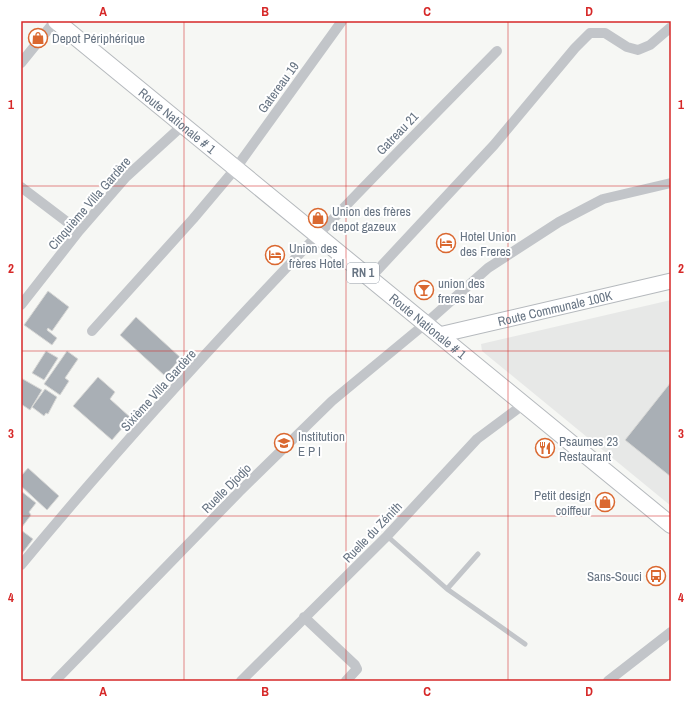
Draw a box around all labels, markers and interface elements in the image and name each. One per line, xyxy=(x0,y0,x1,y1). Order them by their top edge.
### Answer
text: A xyxy=(99,3,107,20)
text: B xyxy=(261,3,269,20)
text: C xyxy=(423,3,431,20)
text: D xyxy=(585,3,593,20)
shop icon: Depot Périphérique xyxy=(27,27,49,49)
place label: Depot Périphérique xyxy=(52,30,145,47)
street label: Gatereau 19 xyxy=(254,58,303,116)
street label: Route Nationale # 1 xyxy=(135,84,219,158)
text: 1 xyxy=(8,96,14,113)
text: 1 xyxy=(678,96,684,113)
street label: Gatreau 21 xyxy=(373,108,422,158)
street label: Cinquième Villa Gardère xyxy=(44,153,134,253)
place label: Union des frères depot gazeux xyxy=(332,203,411,235)
shop icon: Union des frères depot gazeux xyxy=(307,207,329,229)
place label: Hotel Union des Freres xyxy=(460,228,516,260)
hotel icon: Hotel Union des Freres xyxy=(435,232,457,254)
place label: Union des frères Hotel xyxy=(289,240,344,272)
hotel icon: Union des frères Hotel xyxy=(264,244,286,266)
text: 2 xyxy=(8,260,14,277)
text: 2 xyxy=(678,260,684,277)
road number: RN 1 xyxy=(347,263,379,283)
place label: union des freres bar xyxy=(438,275,485,307)
bar icon: union des freres bar xyxy=(413,279,435,301)
street label: Route Communale 100K xyxy=(496,287,614,330)
street label: Route Nationale # 1 xyxy=(386,290,470,363)
street label: Sixième Villa Gardère xyxy=(117,346,200,435)
text: 3 xyxy=(8,425,14,442)
text: 3 xyxy=(678,425,684,442)
place label: Institution E P I xyxy=(298,428,345,460)
school or university icon: Institution E P I xyxy=(273,432,295,454)
place label: Psaumes 23 Restaurant xyxy=(559,433,618,465)
restaurant icon: Psaumes 23 Restaurant xyxy=(534,437,556,459)
street label: Ruelle Djodjo xyxy=(198,460,255,517)
place label: Petit design coiffeur xyxy=(534,487,591,519)
shop icon: Petit design coiffeur xyxy=(594,491,616,513)
street label: Ruelle du Zénith xyxy=(339,498,406,566)
bus stop icon: Sans-Souci xyxy=(645,565,667,587)
place label: Sans-Souci xyxy=(587,568,642,585)
text: 4 xyxy=(8,589,14,606)
text: 4 xyxy=(678,589,684,606)
text: A xyxy=(99,683,107,700)
text: B xyxy=(261,683,269,700)
text: C xyxy=(423,683,431,700)
text: D xyxy=(585,683,593,700)

